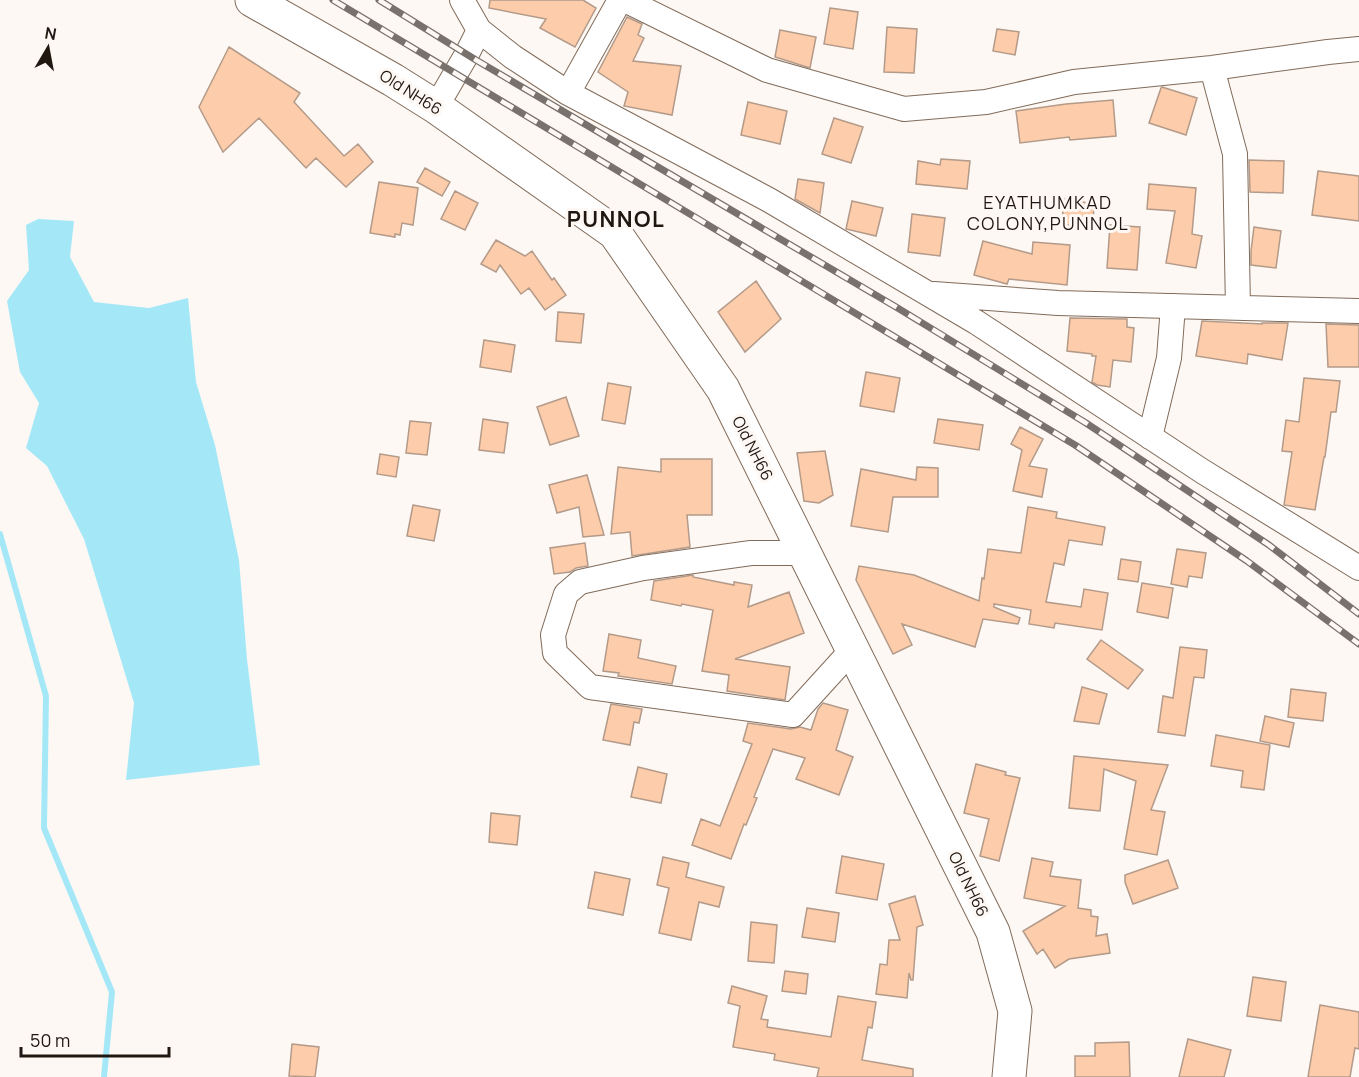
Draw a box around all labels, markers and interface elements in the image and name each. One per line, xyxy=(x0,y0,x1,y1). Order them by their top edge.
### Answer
north arrow xyxy=(18,18,78,78)
text: N xyxy=(43,21,58,45)
street label: Old NH66 xyxy=(376,64,446,120)
district label: EYATHUMKAD COLONY,PUNNOL xyxy=(967,190,1129,235)
district label: PUNNOL xyxy=(567,204,665,234)
street label: Old NH66 xyxy=(727,412,779,484)
street label: Old NH66 xyxy=(944,848,994,920)
scale bar xyxy=(21,1020,170,1058)
text: 50 m xyxy=(30,1028,70,1052)

